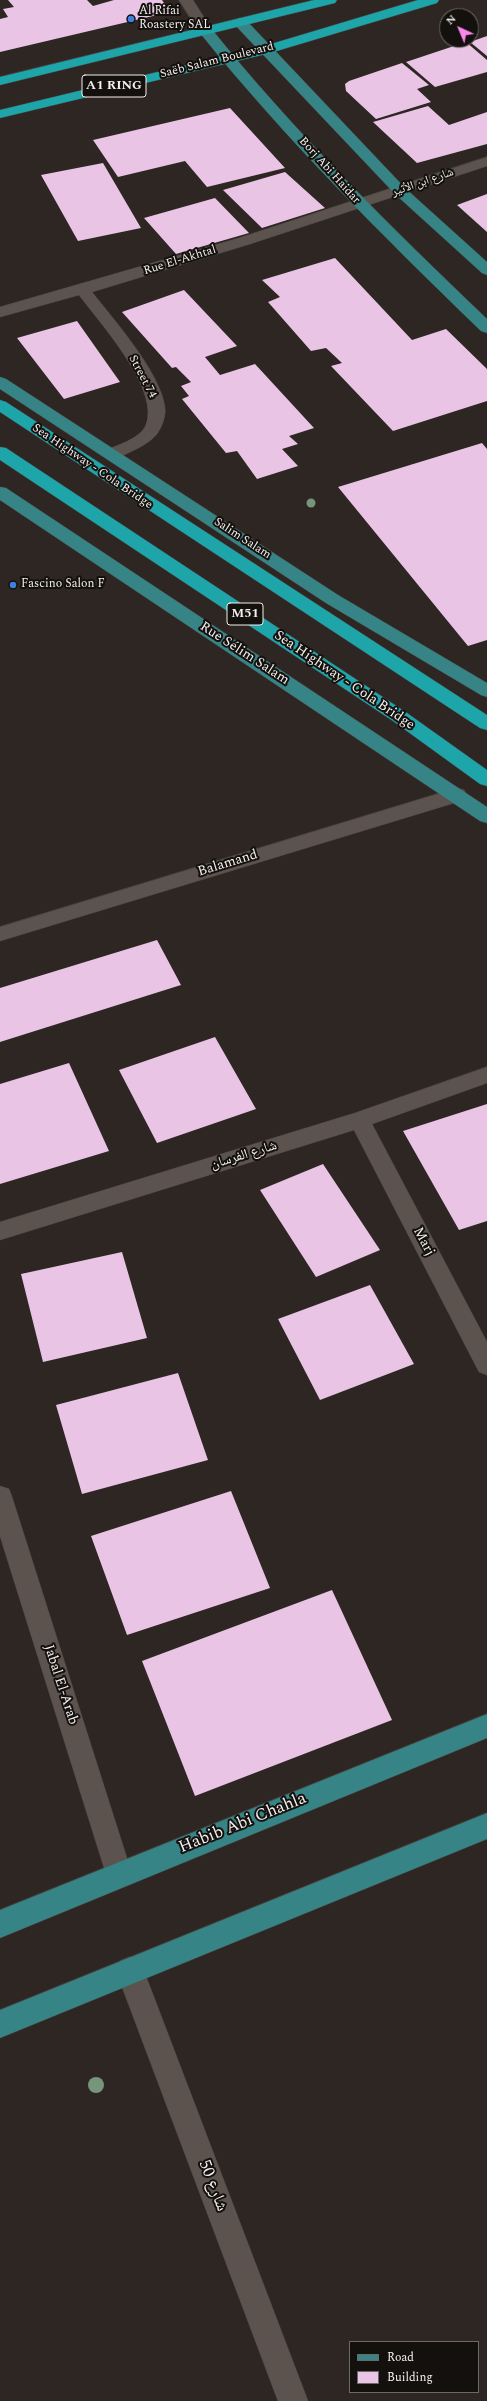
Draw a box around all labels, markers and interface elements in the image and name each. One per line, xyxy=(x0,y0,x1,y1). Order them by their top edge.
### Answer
place label: Al Rifai Roastery SAL xyxy=(139,5,211,33)
north arrow xyxy=(439,8,479,48)
text: N xyxy=(442,10,460,29)
marker: Al Rifai Roastery SAL xyxy=(126,14,136,24)
street label: Saëb Salam Boulevard xyxy=(159,40,275,82)
road number: A1 RING xyxy=(82,75,146,97)
street label: Borj Abi Haidar xyxy=(295,135,363,207)
street label: شارع ابن الأثير xyxy=(390,166,456,200)
street label: Rue El-Akhtal xyxy=(142,243,218,279)
street label: Street 74 xyxy=(125,353,159,401)
street label: Sea Highway - Cola Bridge xyxy=(29,421,155,513)
street label: Salim Salam xyxy=(211,515,273,563)
place label: Fascino Salon F xyxy=(21,578,105,592)
marker: Fascino Salon F xyxy=(8,580,18,590)
road number: M51 xyxy=(227,603,263,625)
street label: Rue Sélim Salam xyxy=(196,619,292,689)
street label: Sea Highway - Cola Bridge xyxy=(271,628,417,734)
street label: Balamand xyxy=(196,847,260,881)
street label: شارع الفرسان xyxy=(209,1138,279,1174)
street label: Marj xyxy=(408,1225,438,1259)
street label: Jabal El-Arab xyxy=(39,1643,81,1727)
street label: Habib Abi Chahla xyxy=(176,1789,310,1859)
street label: شارع 50 xyxy=(193,2157,231,2215)
legend xyxy=(349,2341,479,2393)
text: Road xyxy=(387,2348,414,2367)
text: Building xyxy=(387,2368,433,2387)

